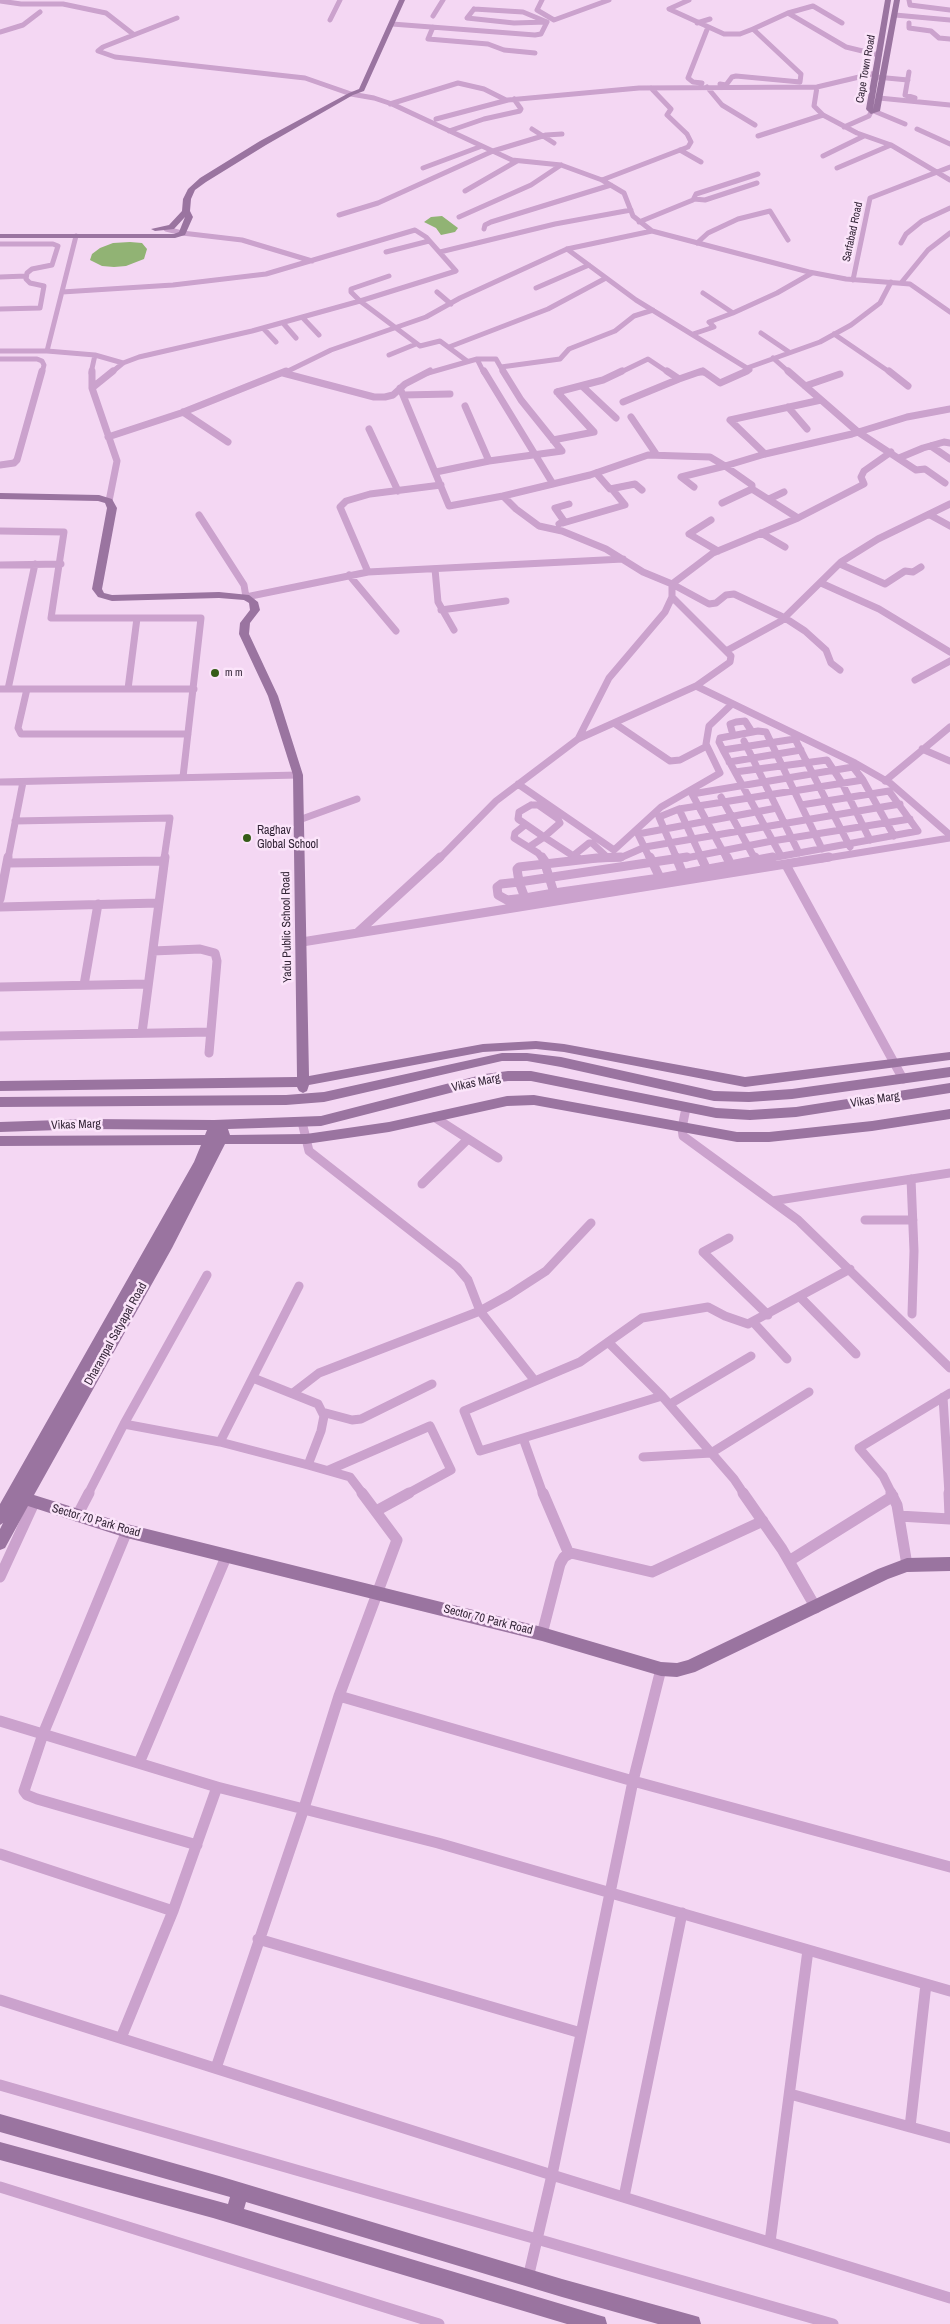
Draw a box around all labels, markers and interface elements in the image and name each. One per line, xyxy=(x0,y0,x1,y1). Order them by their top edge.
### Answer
street label: Cape Town Road xyxy=(853,34,879,104)
street label: Sarfabad Road xyxy=(840,201,866,263)
place label: m m xyxy=(225,666,243,680)
marker: m m xyxy=(209,667,221,679)
place label: Raghav Global School xyxy=(257,824,318,852)
marker: Raghav Global School xyxy=(241,832,253,844)
street label: Yadu Public School Road xyxy=(279,871,295,983)
street label: Vikas Marg xyxy=(450,1071,502,1095)
street label: Vikas Marg xyxy=(849,1089,901,1111)
street label: Vikas Marg xyxy=(51,1117,101,1133)
street label: Dharampal Satyapal Road xyxy=(82,1280,150,1388)
street label: Sector 70 Park Road xyxy=(50,1501,142,1541)
street label: Sector 70 Park Road xyxy=(442,1602,534,1638)

